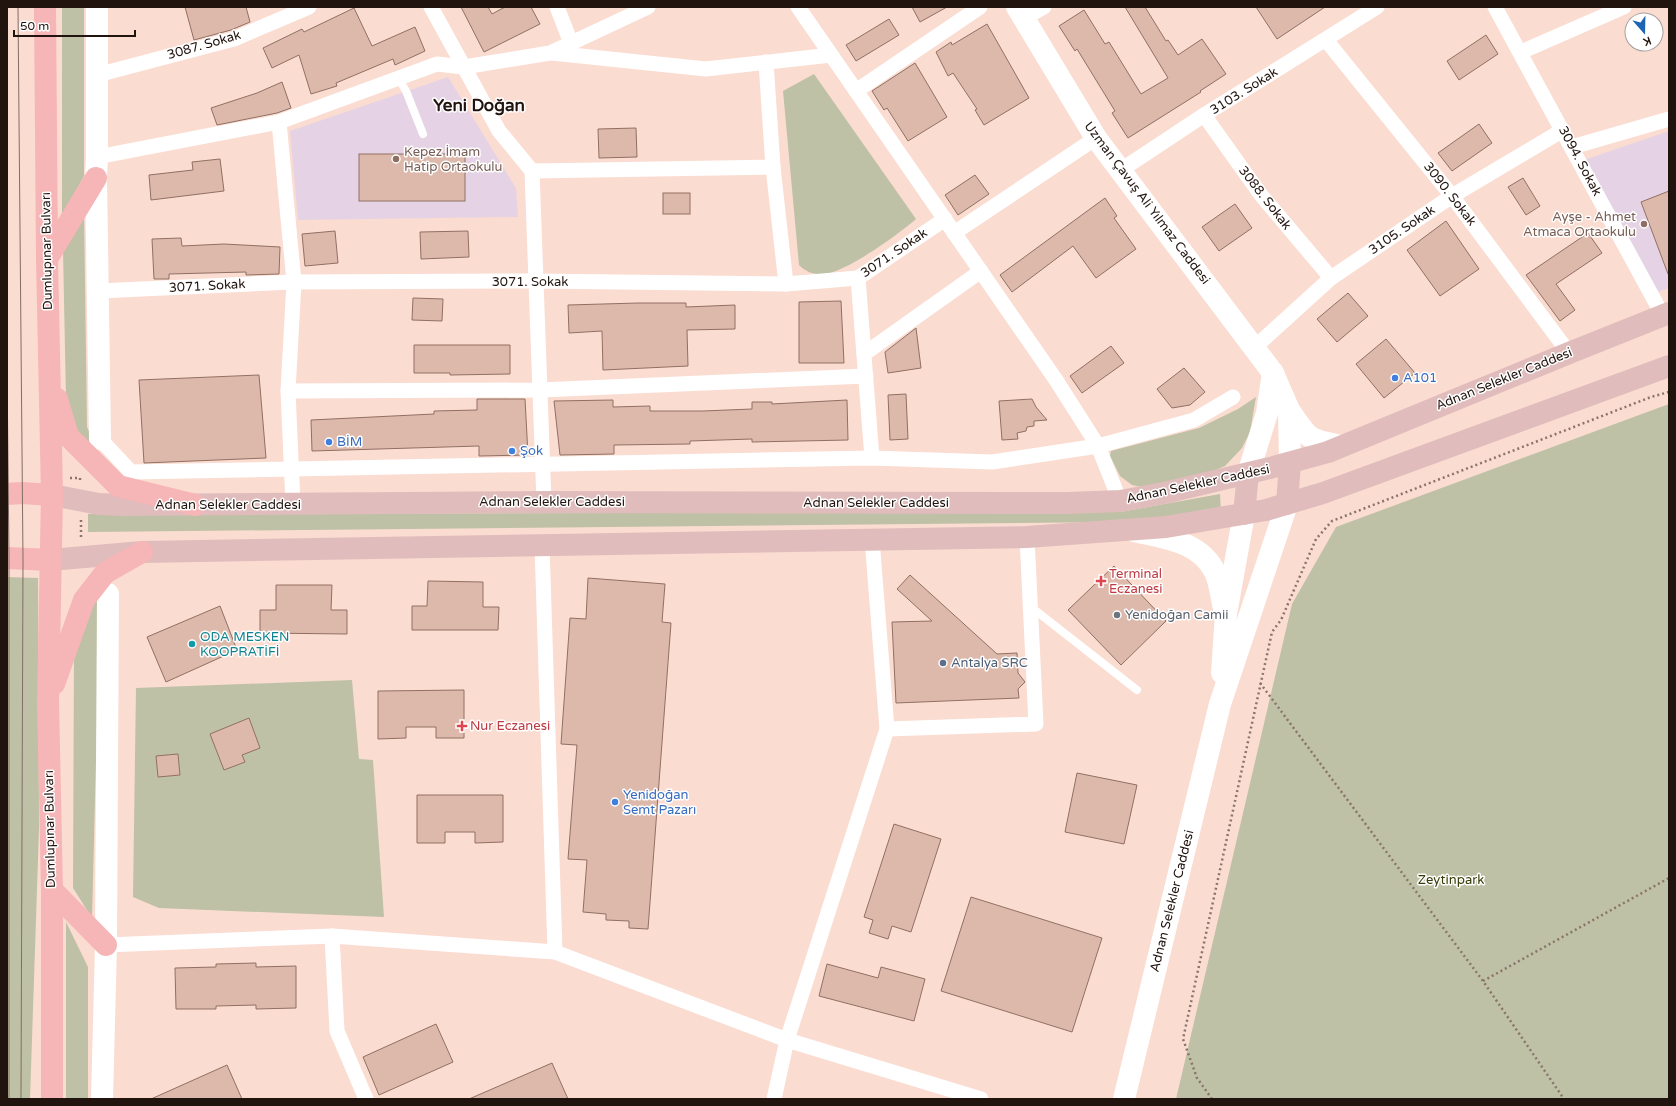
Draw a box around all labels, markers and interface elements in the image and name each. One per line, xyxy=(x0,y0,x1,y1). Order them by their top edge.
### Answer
scale bar xyxy=(14,12,135,38)
north arrow xyxy=(1624,12,1664,52)
text: 50 m xyxy=(20,19,49,33)
street label: 3087. Sokak xyxy=(165,27,243,63)
text: K xyxy=(1641,34,1653,49)
street label: 3103. Sokak xyxy=(1207,64,1281,118)
district label: Yeni Doğan xyxy=(433,95,525,116)
street label: Uzman Çavuş Ali Yılmaz Caddesi xyxy=(1081,119,1213,287)
street label: 3094. Sokak xyxy=(1555,123,1605,199)
place label: Kepez İmam Hatip Ortaokulu xyxy=(404,144,503,175)
marker: Kepez İmam Hatip Ortaokulu xyxy=(391,154,401,164)
street label: 3090. Sokak xyxy=(1420,159,1480,229)
street label: 3088. Sokak xyxy=(1235,163,1295,233)
street label: Dumlupınar Bulvarı xyxy=(38,192,56,310)
street label: 3105. Sokak xyxy=(1366,202,1438,258)
place label: Ayşe - Ahmet Atmaca Ortaokulu xyxy=(1523,209,1636,240)
marker: Ayşe - Ahmet Atmaca Ortaokulu xyxy=(1639,219,1649,229)
street label: 3071. Sokak xyxy=(858,225,930,281)
street label: 3071. Sokak xyxy=(492,274,568,290)
street label: 3071. Sokak xyxy=(168,276,246,296)
street label: Adnan Selekler Caddesi xyxy=(1433,344,1575,414)
place label: A101 xyxy=(1403,370,1437,386)
marker: A101 xyxy=(1390,373,1400,383)
place label: BİM xyxy=(337,434,362,450)
marker: BİM xyxy=(324,437,334,447)
place label: Şok xyxy=(520,443,543,459)
marker: Şok xyxy=(507,446,517,456)
street label: Adnan Selekler Caddesi xyxy=(1125,461,1271,507)
street label: Adnan Selekler Caddesi xyxy=(479,494,625,510)
street label: Adnan Selekler Caddesi xyxy=(803,495,949,511)
street label: Adnan Selekler Caddesi xyxy=(155,497,301,513)
place label: Terminal Eczanesi xyxy=(1109,566,1163,597)
marker: Terminal Eczanesi xyxy=(1096,576,1106,586)
place label: Yenidoğan Camii xyxy=(1125,607,1229,623)
marker: Yenidoğan Camii xyxy=(1112,610,1122,620)
place label: ODA MESKEN KOOPRATİFİ xyxy=(200,629,290,660)
marker: ODA MESKEN KOOPRATİFİ xyxy=(187,639,197,649)
place label: Antalya SRC xyxy=(951,655,1028,671)
marker: Antalya SRC xyxy=(938,658,948,668)
place label: Nur Eczanesi xyxy=(470,718,550,734)
marker: Nur Eczanesi xyxy=(457,721,467,731)
street label: Dumlupınar Bulvarı xyxy=(41,770,59,888)
place label: Yenidoğan Semt Pazarı xyxy=(623,787,696,818)
marker: Yenidoğan Semt Pazarı xyxy=(610,797,620,807)
street label: Adnan Selekler Caddesi xyxy=(1147,828,1197,974)
park label: Zeytinpark xyxy=(1418,872,1484,888)

